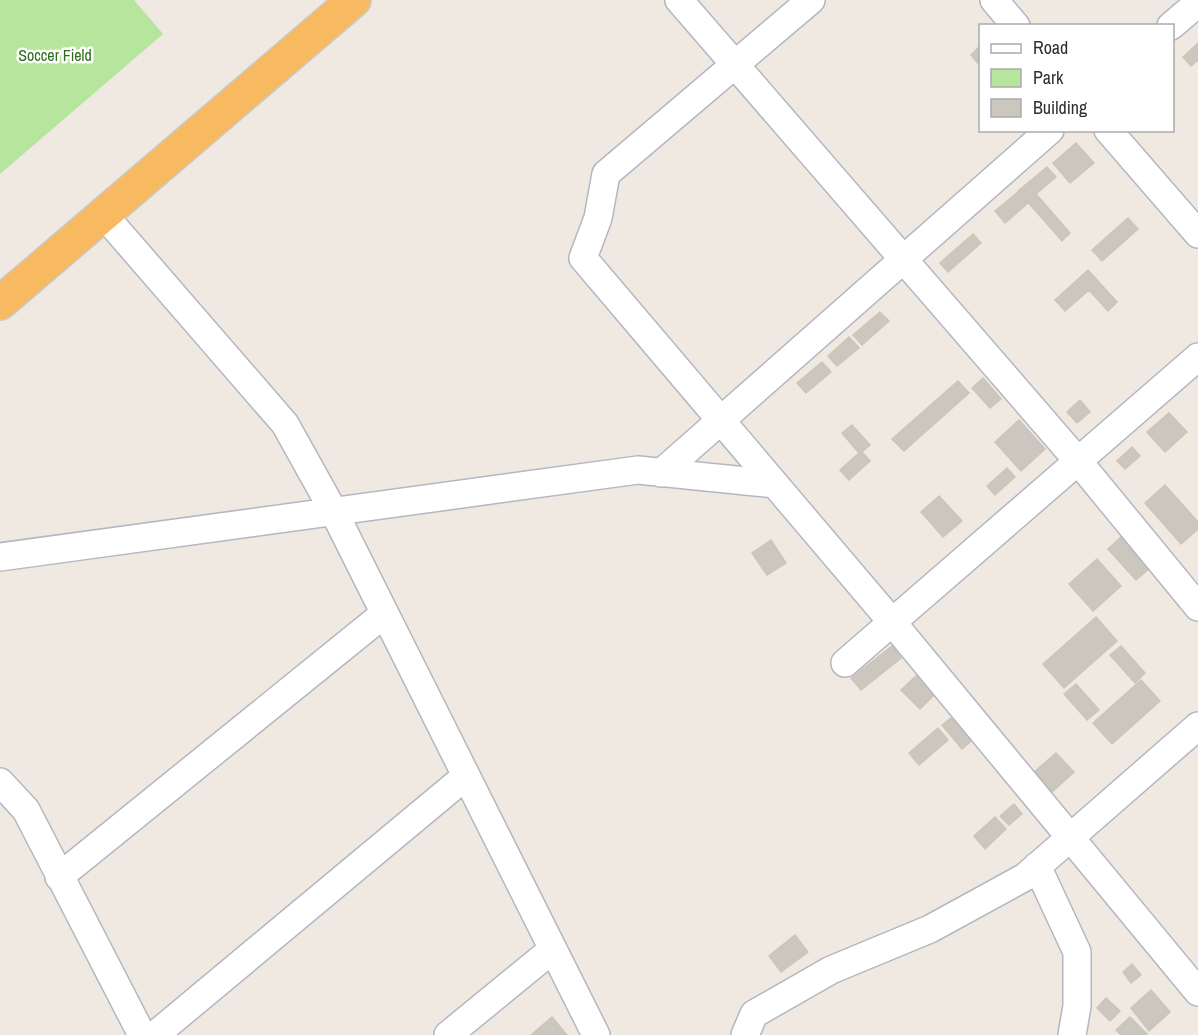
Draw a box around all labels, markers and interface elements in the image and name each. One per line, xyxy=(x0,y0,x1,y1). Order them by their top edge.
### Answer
legend xyxy=(979,24,1174,132)
text: Road xyxy=(1033,35,1068,60)
park label: Soccer Field xyxy=(18,44,92,66)
text: Park xyxy=(1033,65,1064,90)
text: Building xyxy=(1033,95,1088,120)

